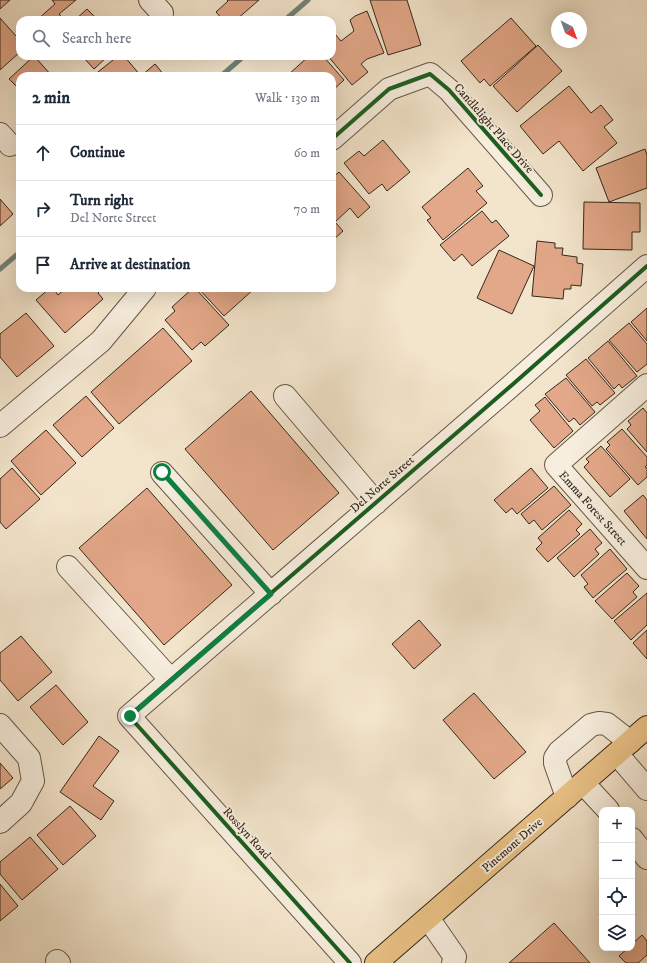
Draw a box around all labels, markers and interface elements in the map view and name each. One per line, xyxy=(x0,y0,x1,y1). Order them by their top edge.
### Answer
north arrow xyxy=(551,12,587,48)
search box xyxy=(16,16,336,60)
icon: search xyxy=(30,27,52,49)
text: Search here xyxy=(62,29,131,48)
street label: Candlelight Place Drive xyxy=(451,80,537,176)
text: 2 min xyxy=(32,87,70,109)
text: Walk · 130 m xyxy=(255,90,320,106)
icon: ahead xyxy=(32,142,54,164)
text: Continue xyxy=(70,143,125,162)
text: 60 m xyxy=(294,145,320,161)
text: Turn right xyxy=(70,191,133,210)
icon: right xyxy=(32,198,54,220)
text: 70 m xyxy=(294,201,320,217)
text: Del Norte Street xyxy=(70,210,156,226)
icon: arrive xyxy=(32,254,54,276)
text: Arrive at destination xyxy=(70,255,190,274)
street label: Del Norte Street xyxy=(347,452,417,516)
route start xyxy=(153,463,171,481)
street label: Emma Forest Street xyxy=(555,468,630,549)
route end xyxy=(121,707,139,725)
street label: Rosslyn Road xyxy=(219,804,274,862)
map controls xyxy=(599,807,635,951)
button: + xyxy=(599,807,635,843)
street label: Pinemont Drive xyxy=(479,815,546,876)
button: − xyxy=(599,843,635,879)
button: locate xyxy=(599,879,635,915)
button: layers xyxy=(599,915,635,951)

